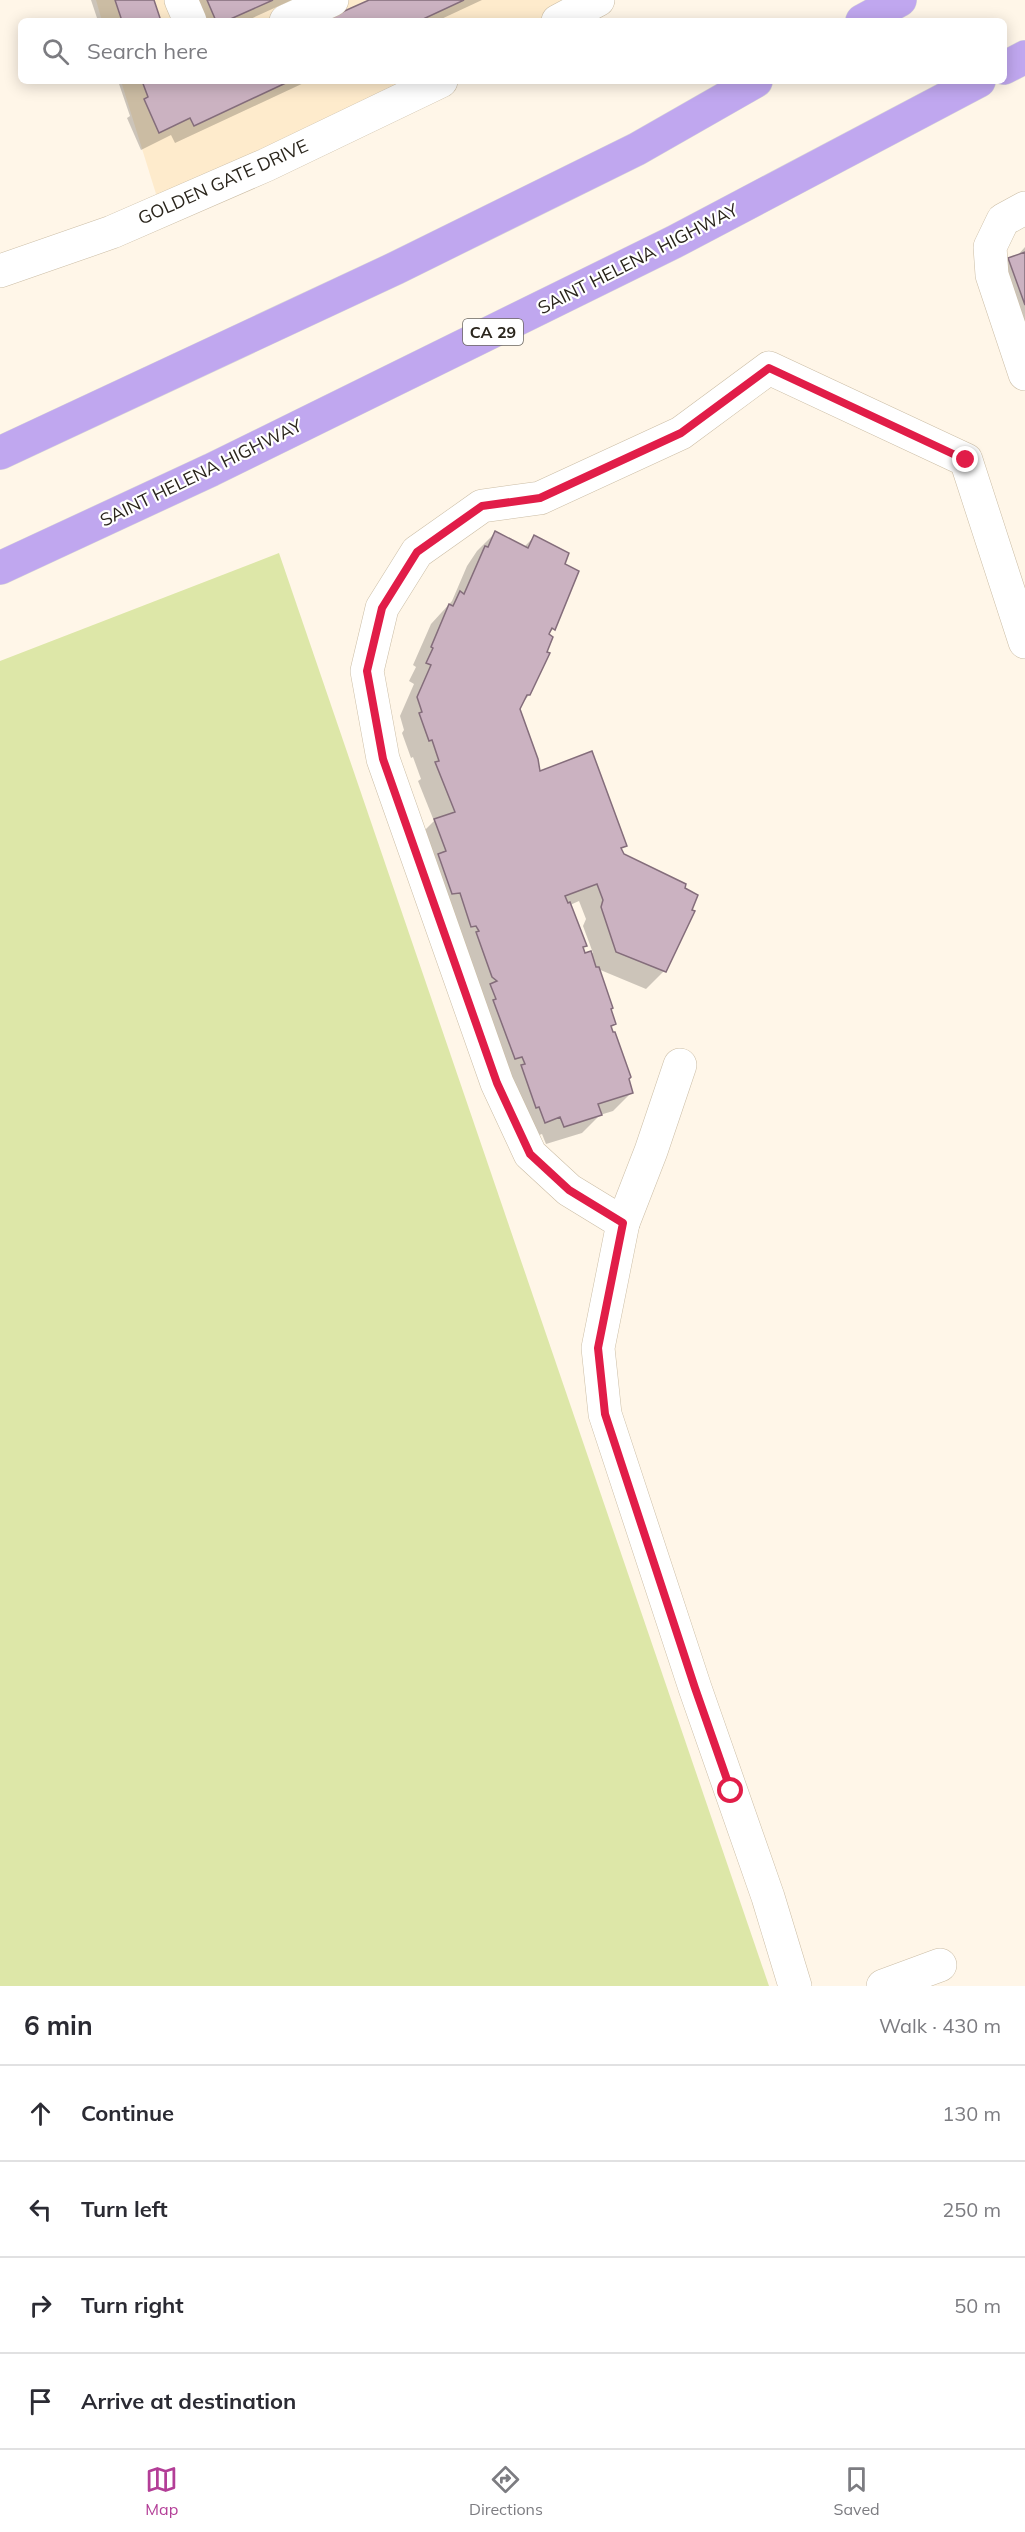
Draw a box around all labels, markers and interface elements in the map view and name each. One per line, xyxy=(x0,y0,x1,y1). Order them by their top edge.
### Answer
search box xyxy=(18,18,1007,84)
icon: search xyxy=(39,35,72,68)
text: Search here xyxy=(87,37,208,65)
street label: GOLDEN GATE DRIVE xyxy=(134,134,311,229)
street label: SAINT HELENA HIGHWAY xyxy=(534,198,743,319)
road number: CA 29 xyxy=(463,319,523,345)
street label: SAINT HELENA HIGHWAY xyxy=(96,413,306,531)
route end xyxy=(952,446,978,472)
route start xyxy=(717,1777,743,1803)
text: 6 min xyxy=(24,2009,93,2042)
text: Walk · 430 m xyxy=(879,2013,1001,2038)
icon: ahead xyxy=(24,2097,57,2130)
text: Continue xyxy=(81,2099,174,2127)
text: 130 m xyxy=(942,2101,1001,2126)
icon: left xyxy=(24,2193,57,2226)
text: Turn left xyxy=(81,2195,168,2223)
text: 250 m xyxy=(942,2197,1001,2222)
icon: right xyxy=(24,2289,57,2322)
text: Turn right xyxy=(81,2291,184,2319)
text: 50 m xyxy=(954,2293,1001,2318)
icon: arrive xyxy=(24,2385,57,2418)
text: Arrive at destination xyxy=(81,2387,296,2415)
tab: Map xyxy=(145,2463,178,2519)
tab: Directions xyxy=(469,2463,543,2519)
tab: Saved xyxy=(834,2463,880,2519)

